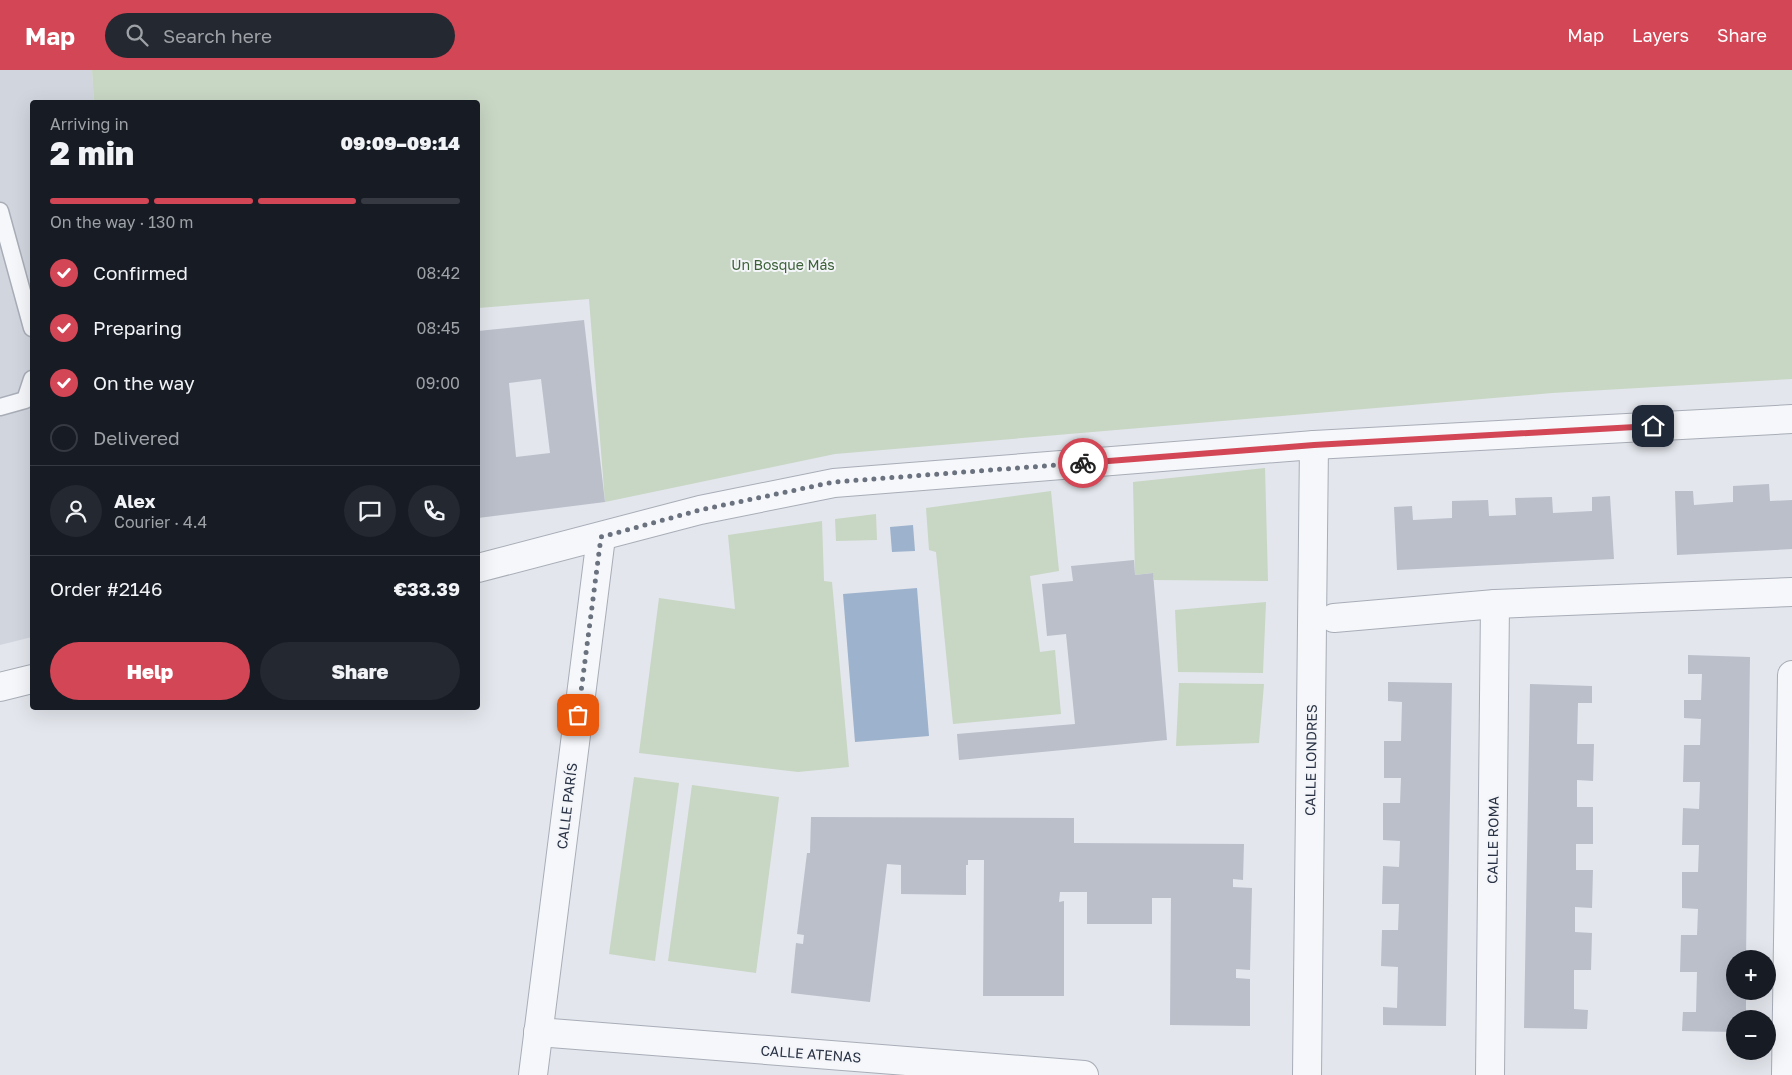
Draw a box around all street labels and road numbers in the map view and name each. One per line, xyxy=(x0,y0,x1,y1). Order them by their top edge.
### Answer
street label: CALLE LONDRES xyxy=(1301,704,1320,816)
street label: CALLE PARÍS xyxy=(553,762,580,850)
street label: CALLE ROMA xyxy=(1483,795,1502,884)
street label: CALLE ATENAS xyxy=(760,1042,862,1066)

